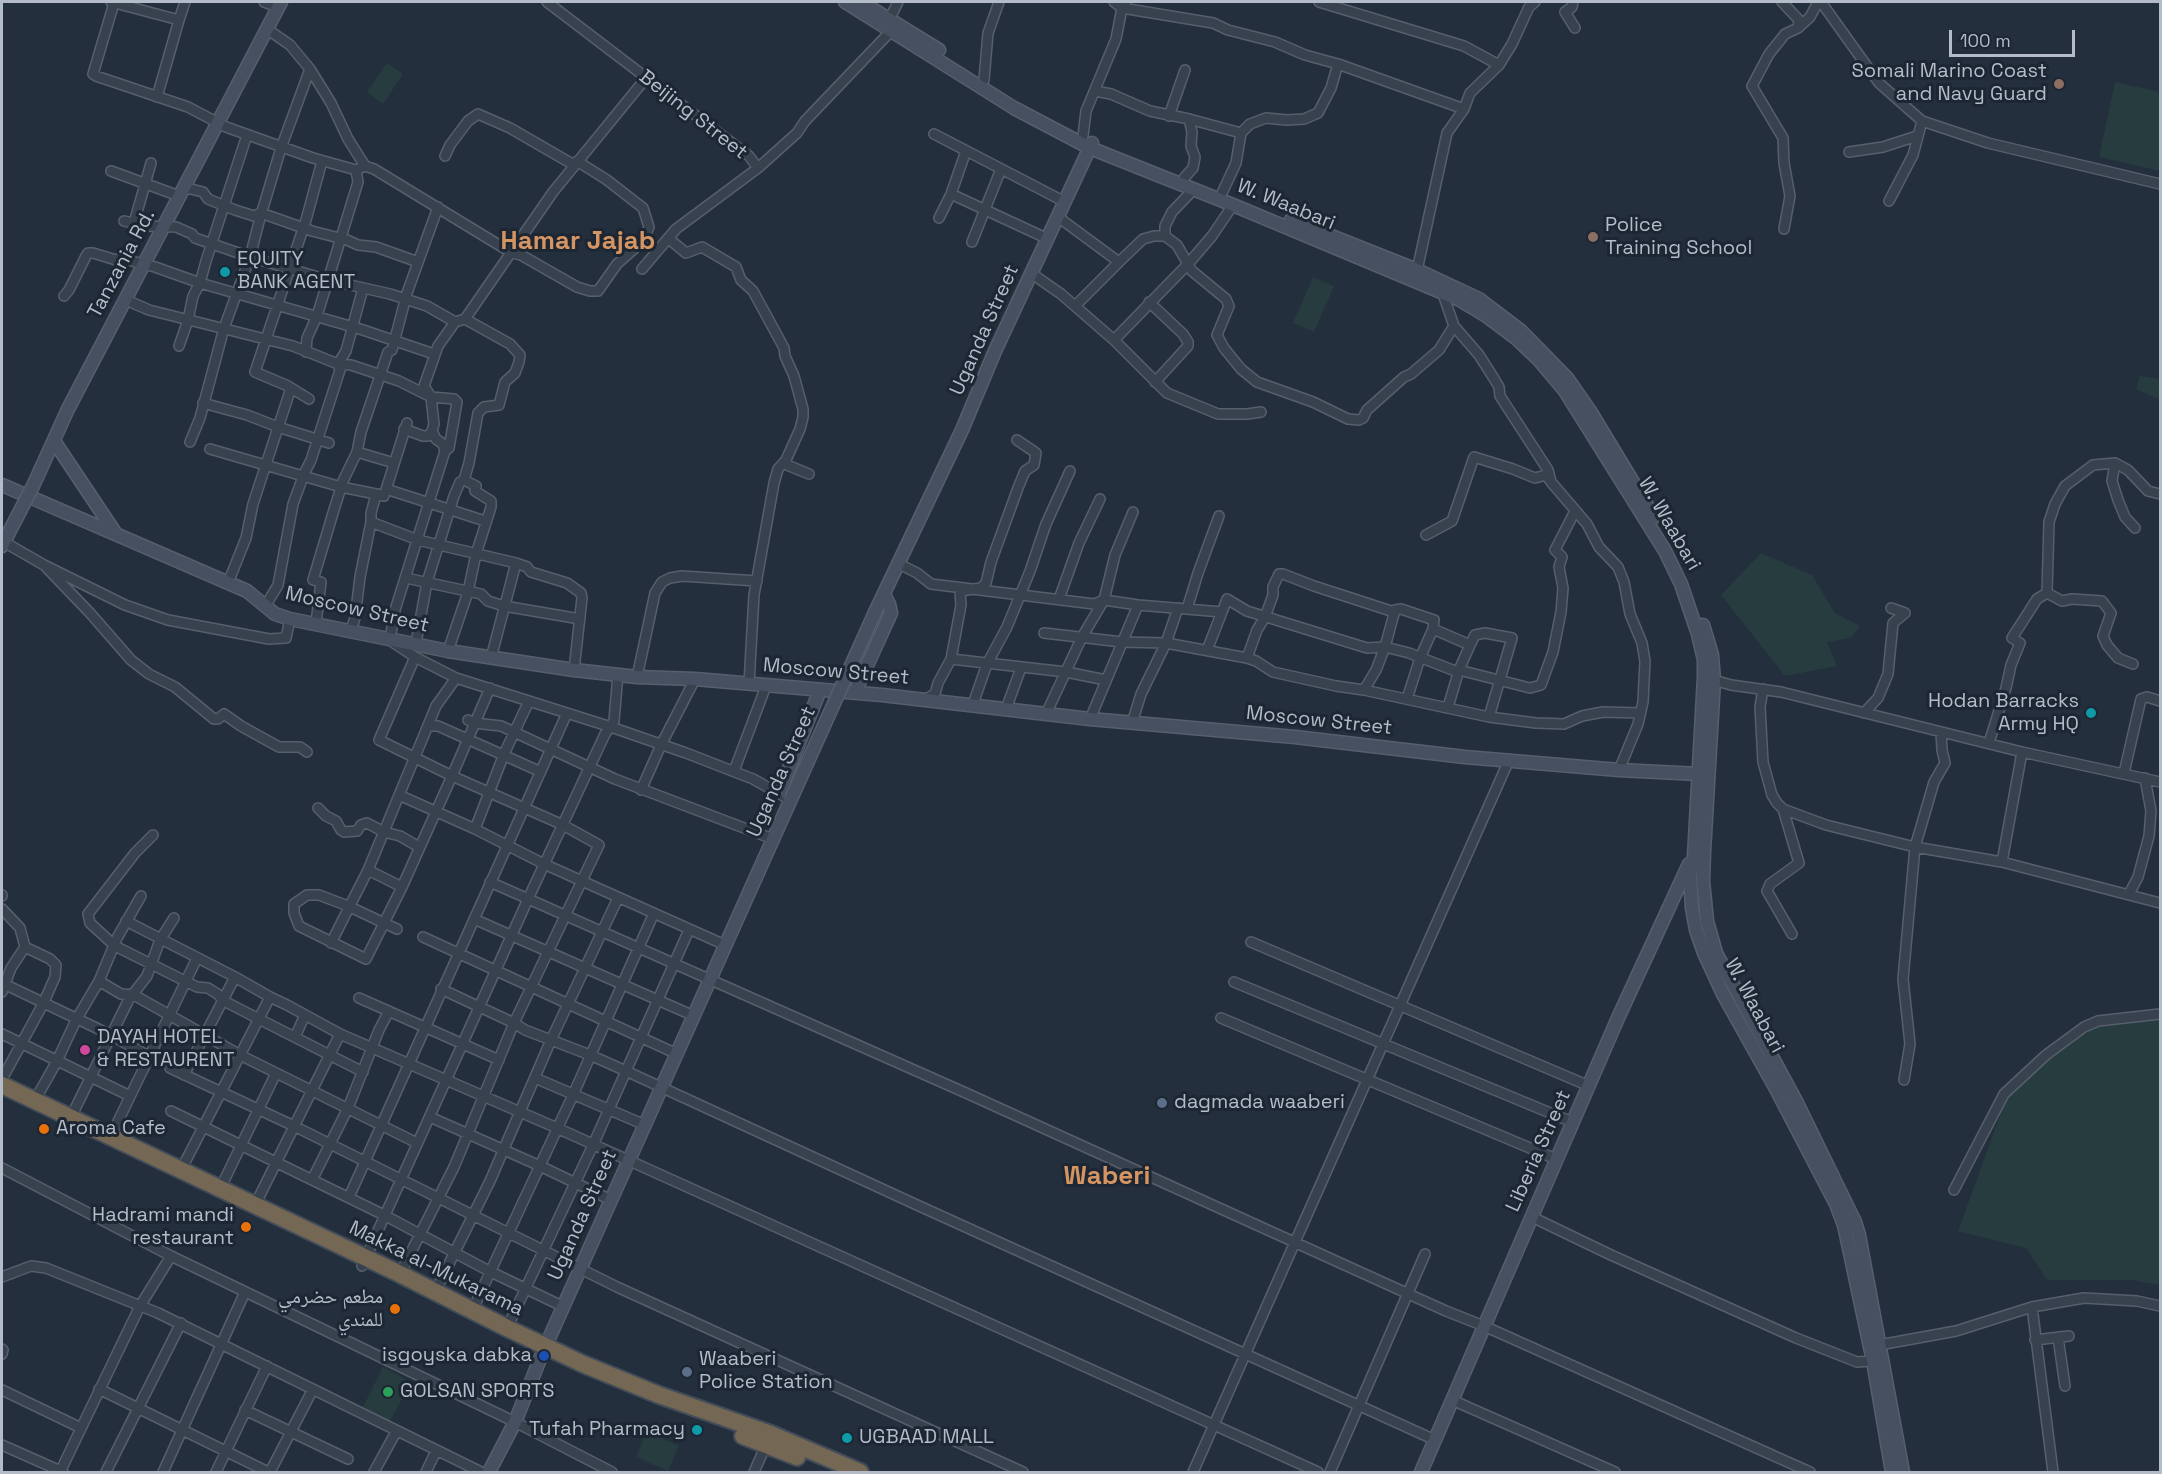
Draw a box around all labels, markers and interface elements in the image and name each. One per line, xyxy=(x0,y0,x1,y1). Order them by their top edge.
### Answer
scale bar xyxy=(1952,18,2078,56)
text: 100 m xyxy=(1960,29,2011,52)
place label: Somali Marino Coast and Navy Guard xyxy=(1852,60,2047,107)
street label: Beijing Street xyxy=(634,65,752,165)
marker: Somali Marino Coast and Navy Guard xyxy=(2052,77,2066,91)
street label: W. Waabari xyxy=(1233,174,1339,236)
street label: Tanzania Rd. xyxy=(83,205,161,323)
place label: Police Training School xyxy=(1605,214,1752,261)
district label: Hamar Jajab xyxy=(501,226,655,258)
marker: Police Training School xyxy=(1586,230,1600,244)
place label: EQUITY BANK AGENT xyxy=(237,248,355,295)
street label: Uganda Street xyxy=(945,261,1025,399)
marker: EQUITY BANK AGENT xyxy=(218,265,232,279)
street label: W. Waabari xyxy=(1633,473,1705,575)
street label: Moscow Street xyxy=(283,582,431,638)
street label: Moscow Street xyxy=(762,654,910,690)
place label: Hodan Barracks Army HQ xyxy=(1928,690,2079,737)
street label: Moscow Street xyxy=(1245,701,1393,741)
street label: Uganda Street xyxy=(742,703,822,841)
marker: Hodan Barracks Army HQ xyxy=(2084,706,2098,720)
street label: W. Waabari xyxy=(1719,954,1789,1058)
place label: DAYAH HOTEL & RESTAURENT xyxy=(97,1026,235,1073)
marker: DAYAH HOTEL & RESTAURENT xyxy=(78,1043,92,1057)
street label: Liberia Street xyxy=(1501,1086,1577,1216)
place label: dagmada waaberi xyxy=(1174,1091,1345,1115)
marker: dagmada waaberi xyxy=(1155,1096,1169,1110)
place label: Aroma Cafe xyxy=(56,1117,166,1141)
marker: Aroma Cafe xyxy=(37,1122,51,1136)
street label: Uganda Street xyxy=(543,1146,623,1284)
district label: Waberi xyxy=(1063,1161,1151,1193)
place label: Hadrami mandi restaurant xyxy=(92,1204,234,1251)
street label: Makka al-Mukarama xyxy=(345,1216,527,1322)
marker: Hadrami mandi restaurant xyxy=(239,1220,253,1234)
place label: مطعم حضرمي للمندي xyxy=(278,1286,383,1333)
marker: مطعم حضرمي للمندي xyxy=(388,1302,402,1316)
place label: isgoyska dabka xyxy=(382,1344,532,1368)
place label: Waaberi Police Station xyxy=(699,1348,833,1395)
marker: isgoyska dabka xyxy=(537,1349,551,1363)
marker: Waaberi Police Station xyxy=(680,1365,694,1379)
place label: GOLSAN SPORTS xyxy=(400,1380,554,1404)
marker: GOLSAN SPORTS xyxy=(381,1385,395,1399)
place label: Tufah Pharmacy xyxy=(529,1418,685,1442)
marker: Tufah Pharmacy xyxy=(690,1423,704,1437)
place label: UGBAAD MALL xyxy=(859,1426,994,1450)
marker: UGBAAD MALL xyxy=(840,1431,854,1445)

